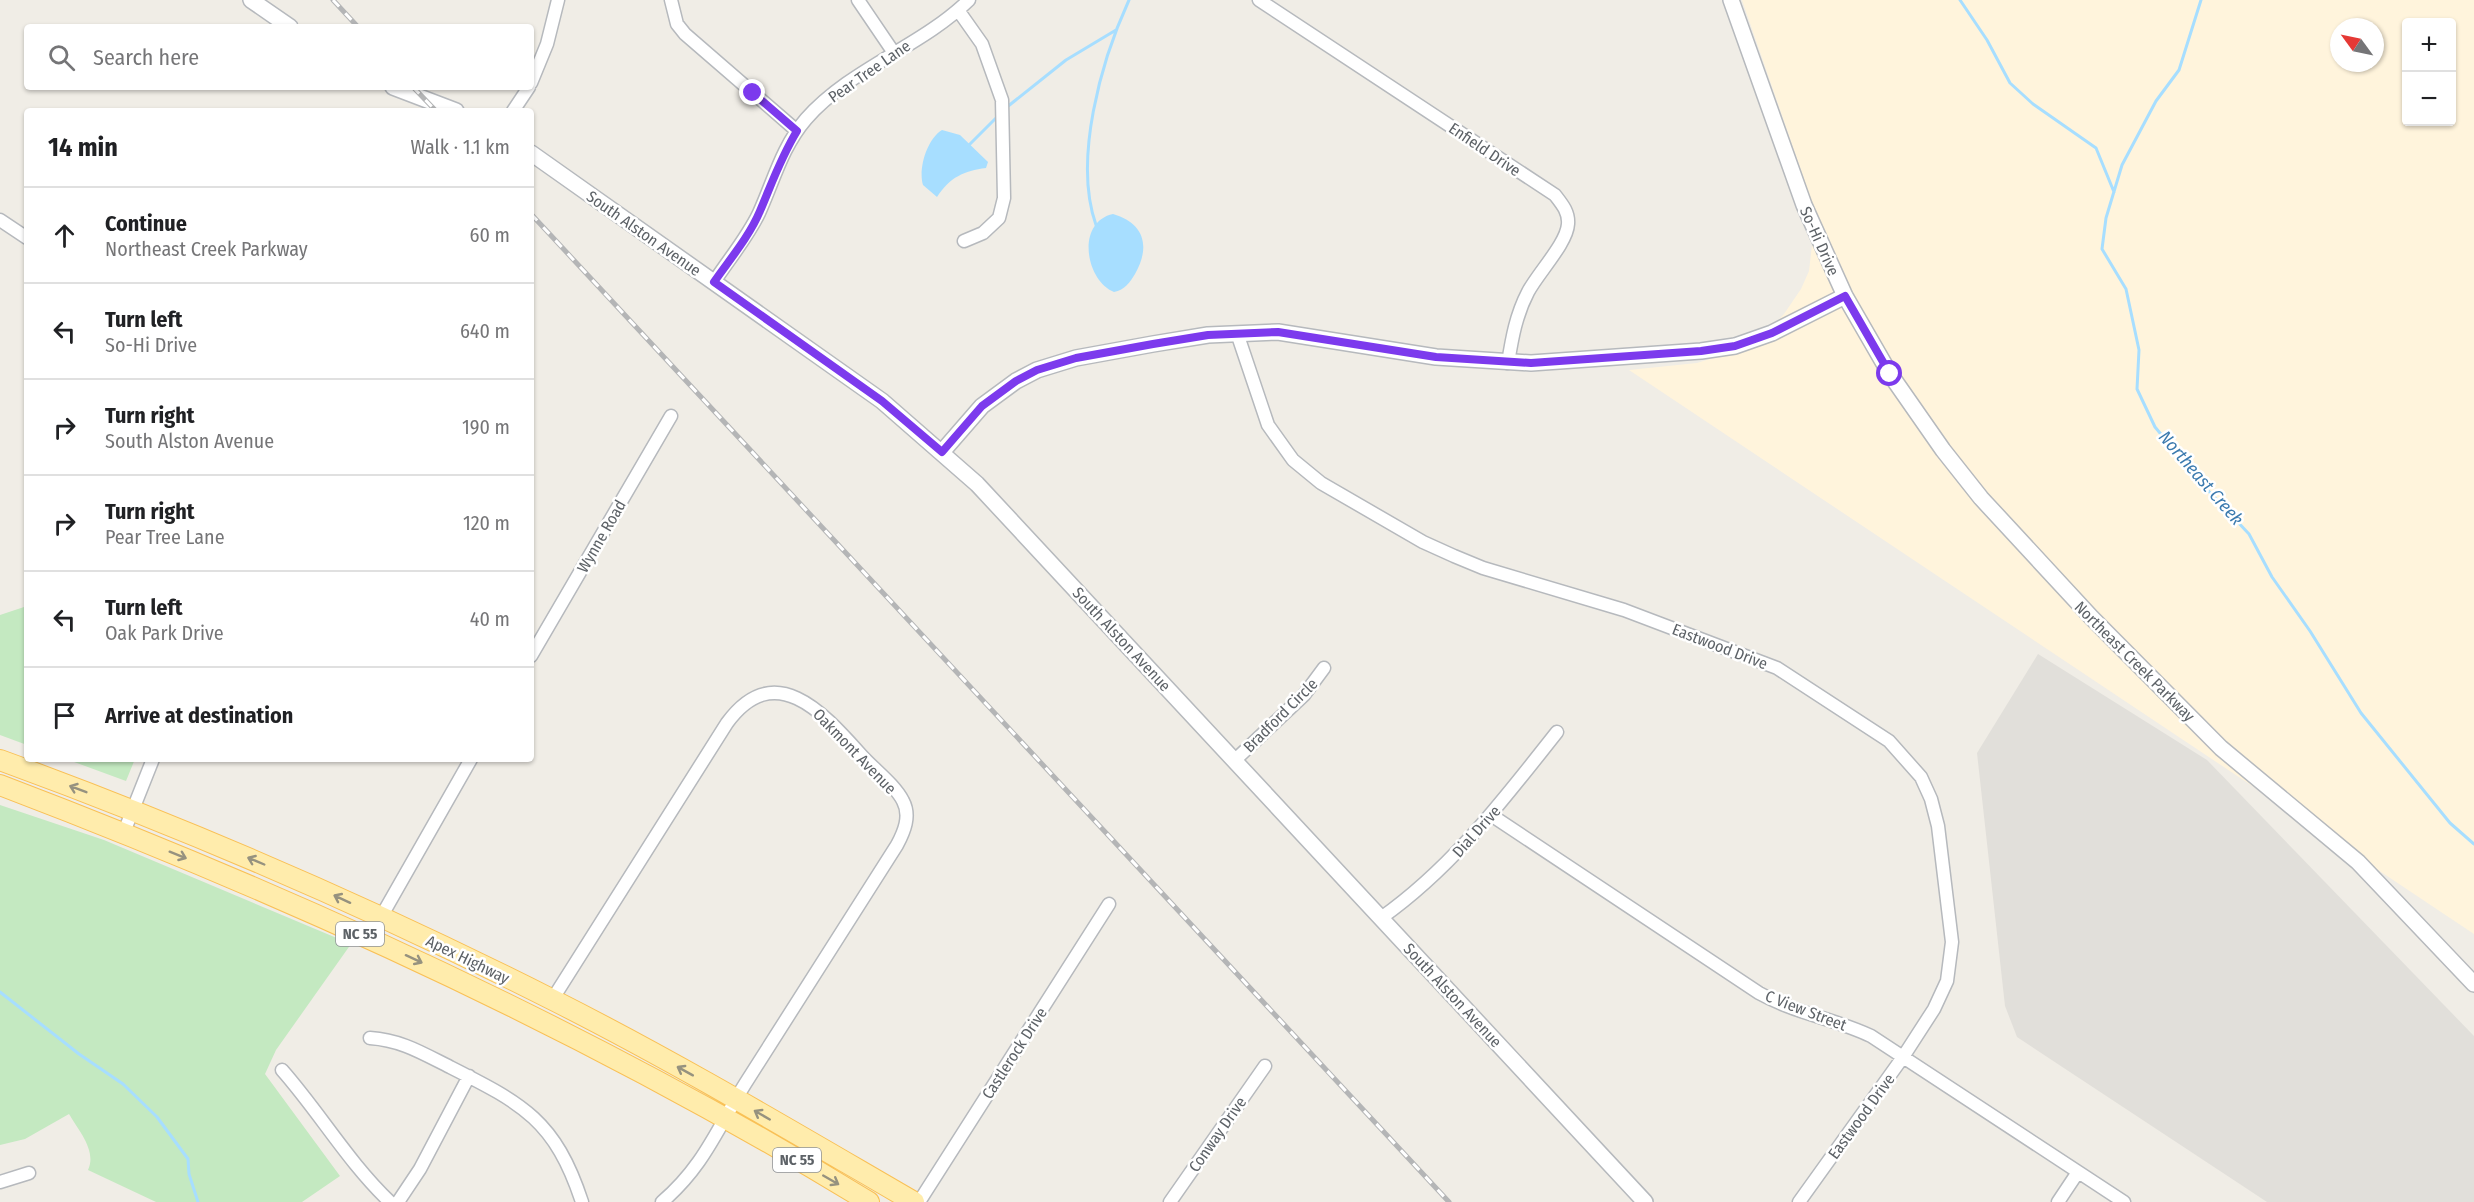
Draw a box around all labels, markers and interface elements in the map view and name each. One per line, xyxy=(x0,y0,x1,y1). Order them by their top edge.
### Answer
north arrow xyxy=(2330,18,2384,72)
map controls xyxy=(2402,18,2456,126)
button: + xyxy=(2402,18,2456,72)
search box xyxy=(24,24,534,90)
street label: Pear Tree Lane xyxy=(825,36,914,107)
icon: search xyxy=(45,41,78,74)
text: Search here xyxy=(93,44,199,71)
button: − xyxy=(2402,72,2456,126)
route end xyxy=(739,79,765,105)
street label: Enfield Drive xyxy=(1445,118,1524,180)
text: 14 min xyxy=(48,132,118,163)
text: Walk · 1.1 km xyxy=(411,135,510,159)
street label: South Alston Avenue xyxy=(583,187,705,280)
street label: So-Hi Drive xyxy=(1796,204,1843,279)
text: Continue xyxy=(105,210,187,237)
icon: ahead xyxy=(48,219,81,252)
text: 60 m xyxy=(470,223,510,247)
text: Northeast Creek Parkway xyxy=(105,237,308,261)
text: Turn left xyxy=(105,306,183,333)
icon: left xyxy=(48,315,81,348)
text: 640 m xyxy=(460,319,510,343)
text: So-Hi Drive xyxy=(105,333,197,357)
route start xyxy=(1876,360,1902,386)
text: Turn right xyxy=(105,402,194,429)
icon: right xyxy=(48,411,81,444)
text: 190 m xyxy=(462,415,510,439)
water label: Northeast Creek xyxy=(2154,426,2248,530)
text: South Alston Avenue xyxy=(105,429,274,453)
street label: Wynne Road xyxy=(573,497,630,576)
text: Turn right xyxy=(105,498,194,525)
icon: right xyxy=(48,507,81,540)
text: 120 m xyxy=(463,511,510,535)
text: Pear Tree Lane xyxy=(105,525,225,549)
street label: South Alston Avenue xyxy=(1069,583,1175,695)
text: Turn left xyxy=(105,594,183,621)
street label: Northeast Creek Parkway xyxy=(2071,597,2199,726)
icon: left xyxy=(48,603,81,636)
text: 40 m xyxy=(470,607,510,631)
street label: Eastwood Drive xyxy=(1669,620,1770,673)
text: Oak Park Drive xyxy=(105,621,224,645)
street label: Bradford Circle xyxy=(1239,674,1321,756)
icon: arrive xyxy=(48,699,81,732)
text: Arrive at destination xyxy=(105,702,293,729)
street label: Oakmont Avenue xyxy=(809,705,900,798)
one-way arrow xyxy=(70,783,88,794)
street label: Dial Drive xyxy=(1448,802,1505,861)
one-way arrow xyxy=(168,850,187,861)
one-way arrow xyxy=(247,855,266,866)
one-way arrow xyxy=(333,893,351,905)
road number: NC 55 xyxy=(336,922,384,946)
street label: Apex Highway xyxy=(423,931,513,988)
street label: South Alston Avenue xyxy=(1400,939,1506,1051)
one-way arrow xyxy=(404,954,422,966)
street label: C View Street xyxy=(1762,986,1850,1035)
street label: Castlerock Drive xyxy=(978,1004,1051,1103)
one-way arrow xyxy=(677,1065,695,1076)
street label: Eastwood Drive xyxy=(1824,1070,1899,1163)
street label: Conway Drive xyxy=(1185,1093,1250,1175)
one-way arrow xyxy=(754,1109,771,1121)
road number: NC 55 xyxy=(773,1148,821,1172)
one-way arrow xyxy=(822,1174,839,1186)

